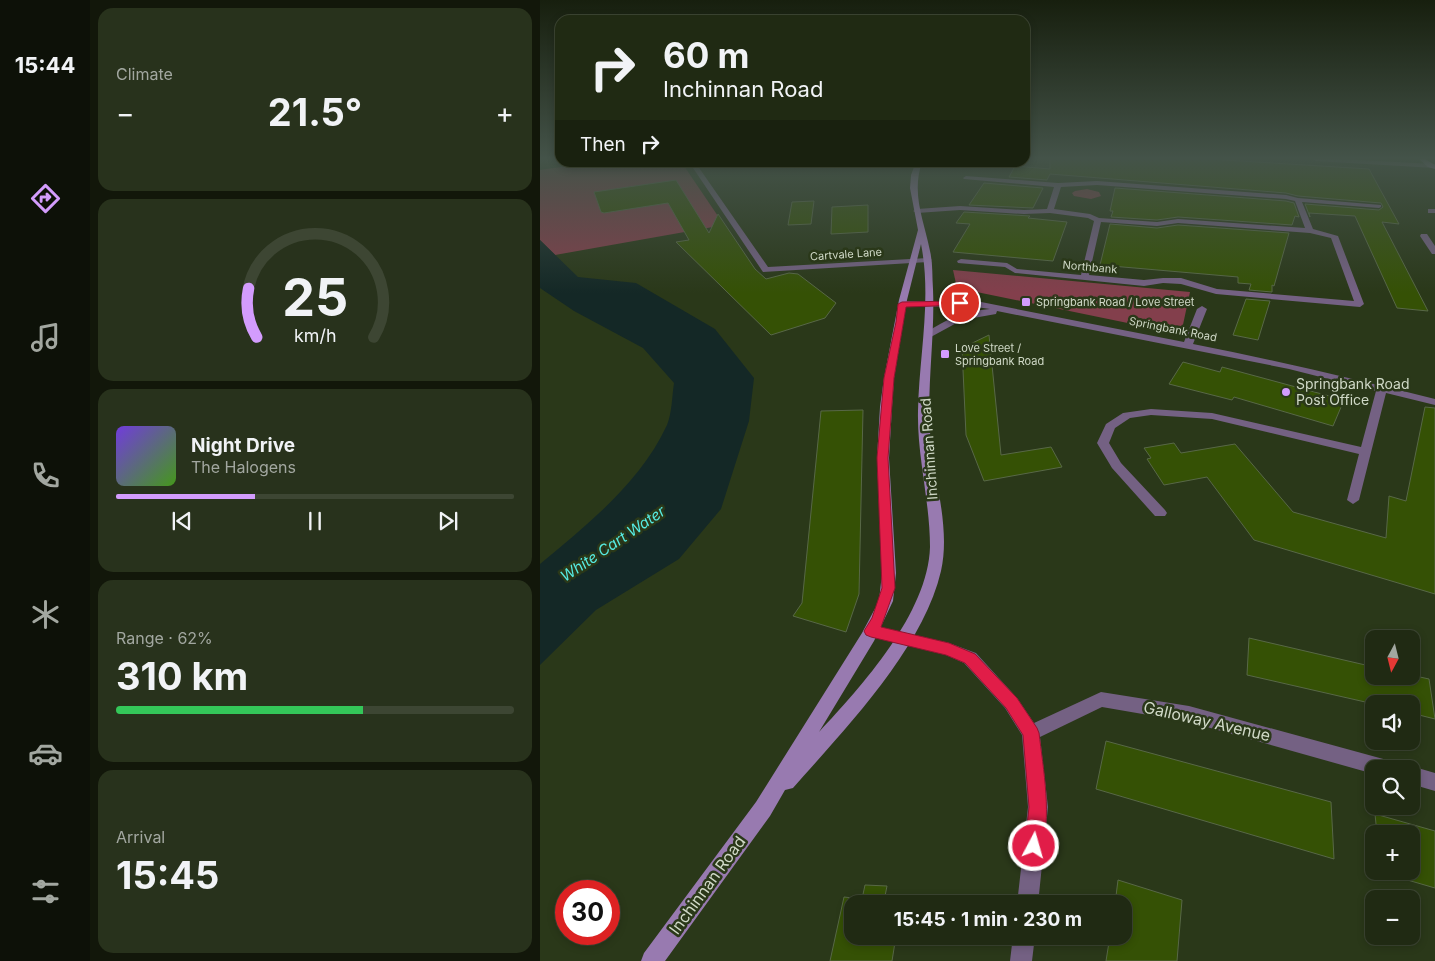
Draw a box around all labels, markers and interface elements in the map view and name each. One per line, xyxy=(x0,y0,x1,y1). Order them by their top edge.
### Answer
text: 60 m xyxy=(663,34,750,76)
icon: right xyxy=(580,35,645,100)
text: 15:44 xyxy=(15,52,75,78)
text: Climate xyxy=(116,64,173,84)
text: Inchinnan Road xyxy=(663,76,823,102)
text: 21.5° xyxy=(268,89,362,135)
text: − xyxy=(116,96,135,130)
text: + xyxy=(495,96,514,130)
icon: right xyxy=(636,130,664,158)
text: Then xyxy=(580,133,626,156)
icon: directions xyxy=(28,181,63,216)
street label: Cartvale Lane xyxy=(810,245,882,263)
street label: Northbank xyxy=(1062,258,1118,276)
text: 25 xyxy=(282,266,348,329)
pin xyxy=(939,282,981,324)
icon: arrive xyxy=(946,289,974,317)
place label: Springbank Road / Love Street xyxy=(1036,295,1195,309)
marker: Springbank Road / Love Street xyxy=(1020,296,1032,308)
street label: Springbank Road xyxy=(1128,314,1218,344)
icon: music xyxy=(28,320,63,355)
text: km/h xyxy=(294,325,336,346)
place label: Love Street / Springbank Road xyxy=(955,341,1044,368)
marker: Love Street / Springbank Road xyxy=(939,348,951,360)
place label: Springbank Road Post Office xyxy=(1296,375,1410,408)
marker: Springbank Road Post Office xyxy=(1280,386,1292,398)
street label: Inchinnan Road xyxy=(916,398,941,501)
text: Night Drive xyxy=(191,434,295,457)
text: The Halogens xyxy=(191,457,296,477)
icon: phone xyxy=(28,458,63,493)
water label: White Cart Water xyxy=(557,501,669,586)
icon: previous xyxy=(168,507,196,535)
icon: pause xyxy=(301,507,329,535)
icon: next xyxy=(434,507,462,535)
icon: climate xyxy=(28,597,63,632)
text: Range · 62% xyxy=(116,628,213,648)
north arrow xyxy=(1365,630,1420,685)
map controls xyxy=(1365,630,1420,945)
text: 310 km xyxy=(116,653,248,699)
button: sound xyxy=(1365,695,1420,750)
street label: Galloway Avenue xyxy=(1142,697,1272,745)
icon: car xyxy=(28,736,63,771)
button: search xyxy=(1365,760,1420,815)
position arrow xyxy=(1007,819,1059,871)
button: + xyxy=(1365,825,1420,880)
text: Arrival xyxy=(116,827,165,847)
street label: Inchinnan Road xyxy=(665,832,749,938)
text: 15:45 xyxy=(116,852,219,898)
icon: filters xyxy=(28,874,63,909)
speed limit sign: 30 xyxy=(555,880,620,945)
button: − xyxy=(1365,890,1420,945)
text: 15:45 · 1 min · 230 m xyxy=(894,908,1082,931)

